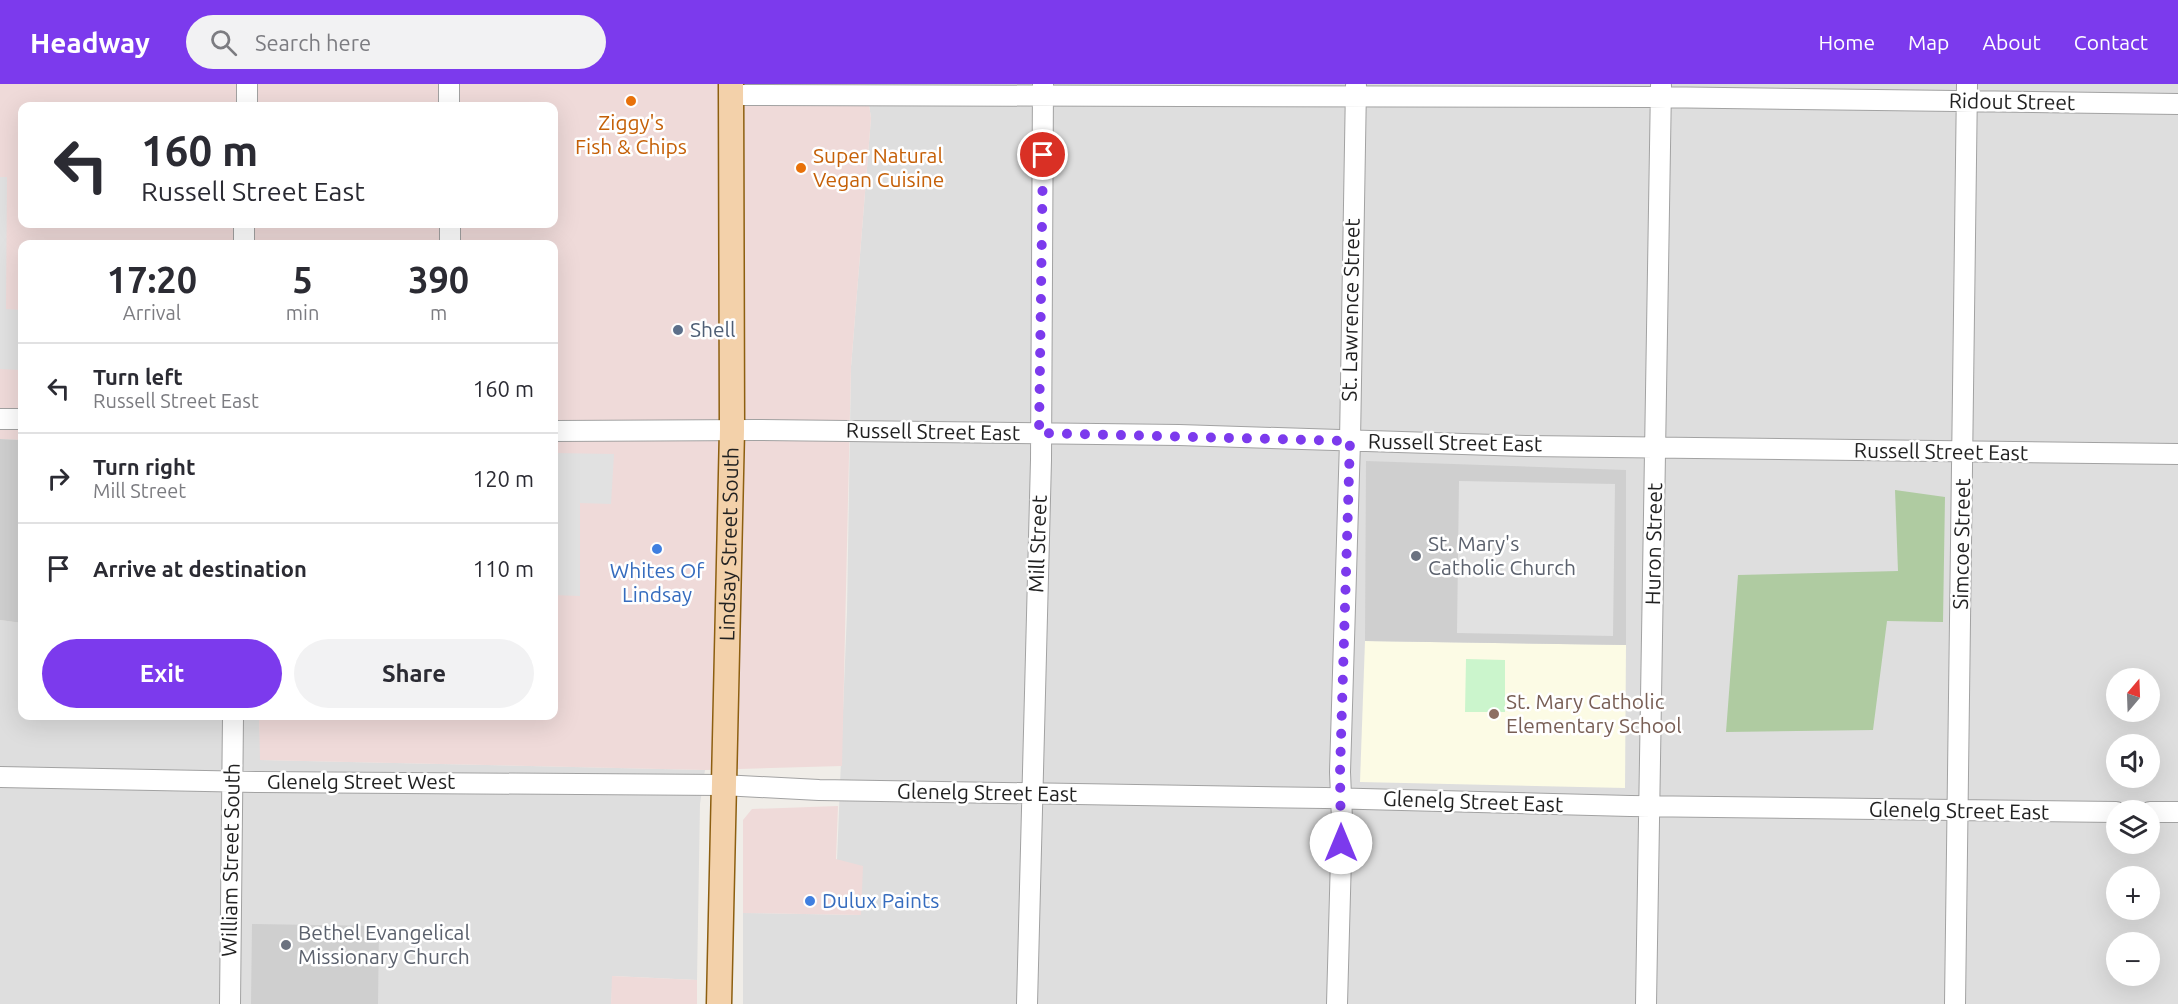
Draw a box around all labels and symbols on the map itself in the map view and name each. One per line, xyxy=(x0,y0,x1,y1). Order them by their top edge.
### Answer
street label: Ridout Street xyxy=(1949,88,2075,114)
marker: Ziggy's Fish & Chips xyxy=(624,94,638,108)
place label: Ziggy's Fish & Chips xyxy=(575,110,687,158)
pin xyxy=(1017,129,1068,180)
place label: Super Natural Vegan Cuisine xyxy=(813,143,944,191)
marker: Super Natural Vegan Cuisine xyxy=(794,161,808,175)
street label: St. Lawrence Street xyxy=(1336,218,1364,402)
place label: Shell xyxy=(690,317,736,341)
marker: Shell xyxy=(671,323,685,337)
street label: Russell Street East xyxy=(846,417,1020,445)
street label: Russell Street East xyxy=(1368,428,1542,456)
street label: Russell Street East xyxy=(1854,437,2028,465)
street label: Lindsay Street South xyxy=(714,447,743,641)
street label: Simcoe Street xyxy=(1948,478,1974,610)
street label: Huron Street xyxy=(1640,483,1666,605)
street label: Mill Street xyxy=(1023,495,1051,593)
place label: St. Mary's Catholic Church xyxy=(1428,531,1576,579)
marker: Whites Of Lindsay xyxy=(650,542,664,556)
marker: St. Mary's Catholic Church xyxy=(1409,549,1423,563)
place label: Whites Of Lindsay xyxy=(610,558,705,606)
north arrow xyxy=(2106,668,2160,722)
place label: St. Mary Catholic Elementary School xyxy=(1506,689,1682,737)
marker: St. Mary Catholic Elementary School xyxy=(1487,707,1501,721)
street label: William Street South xyxy=(216,763,244,957)
street label: Glenelg Street West xyxy=(267,769,455,793)
street label: Glenelg Street East xyxy=(897,778,1077,806)
street label: Glenelg Street East xyxy=(1382,786,1564,816)
street label: Glenelg Street East xyxy=(1869,796,2049,824)
position arrow xyxy=(1309,811,1373,875)
place label: Dulux Paints xyxy=(822,888,939,912)
marker: Dulux Paints xyxy=(803,894,817,908)
place label: Bethel Evangelical Missionary Church xyxy=(298,920,470,968)
marker: Bethel Evangelical Missionary Church xyxy=(279,938,293,952)

